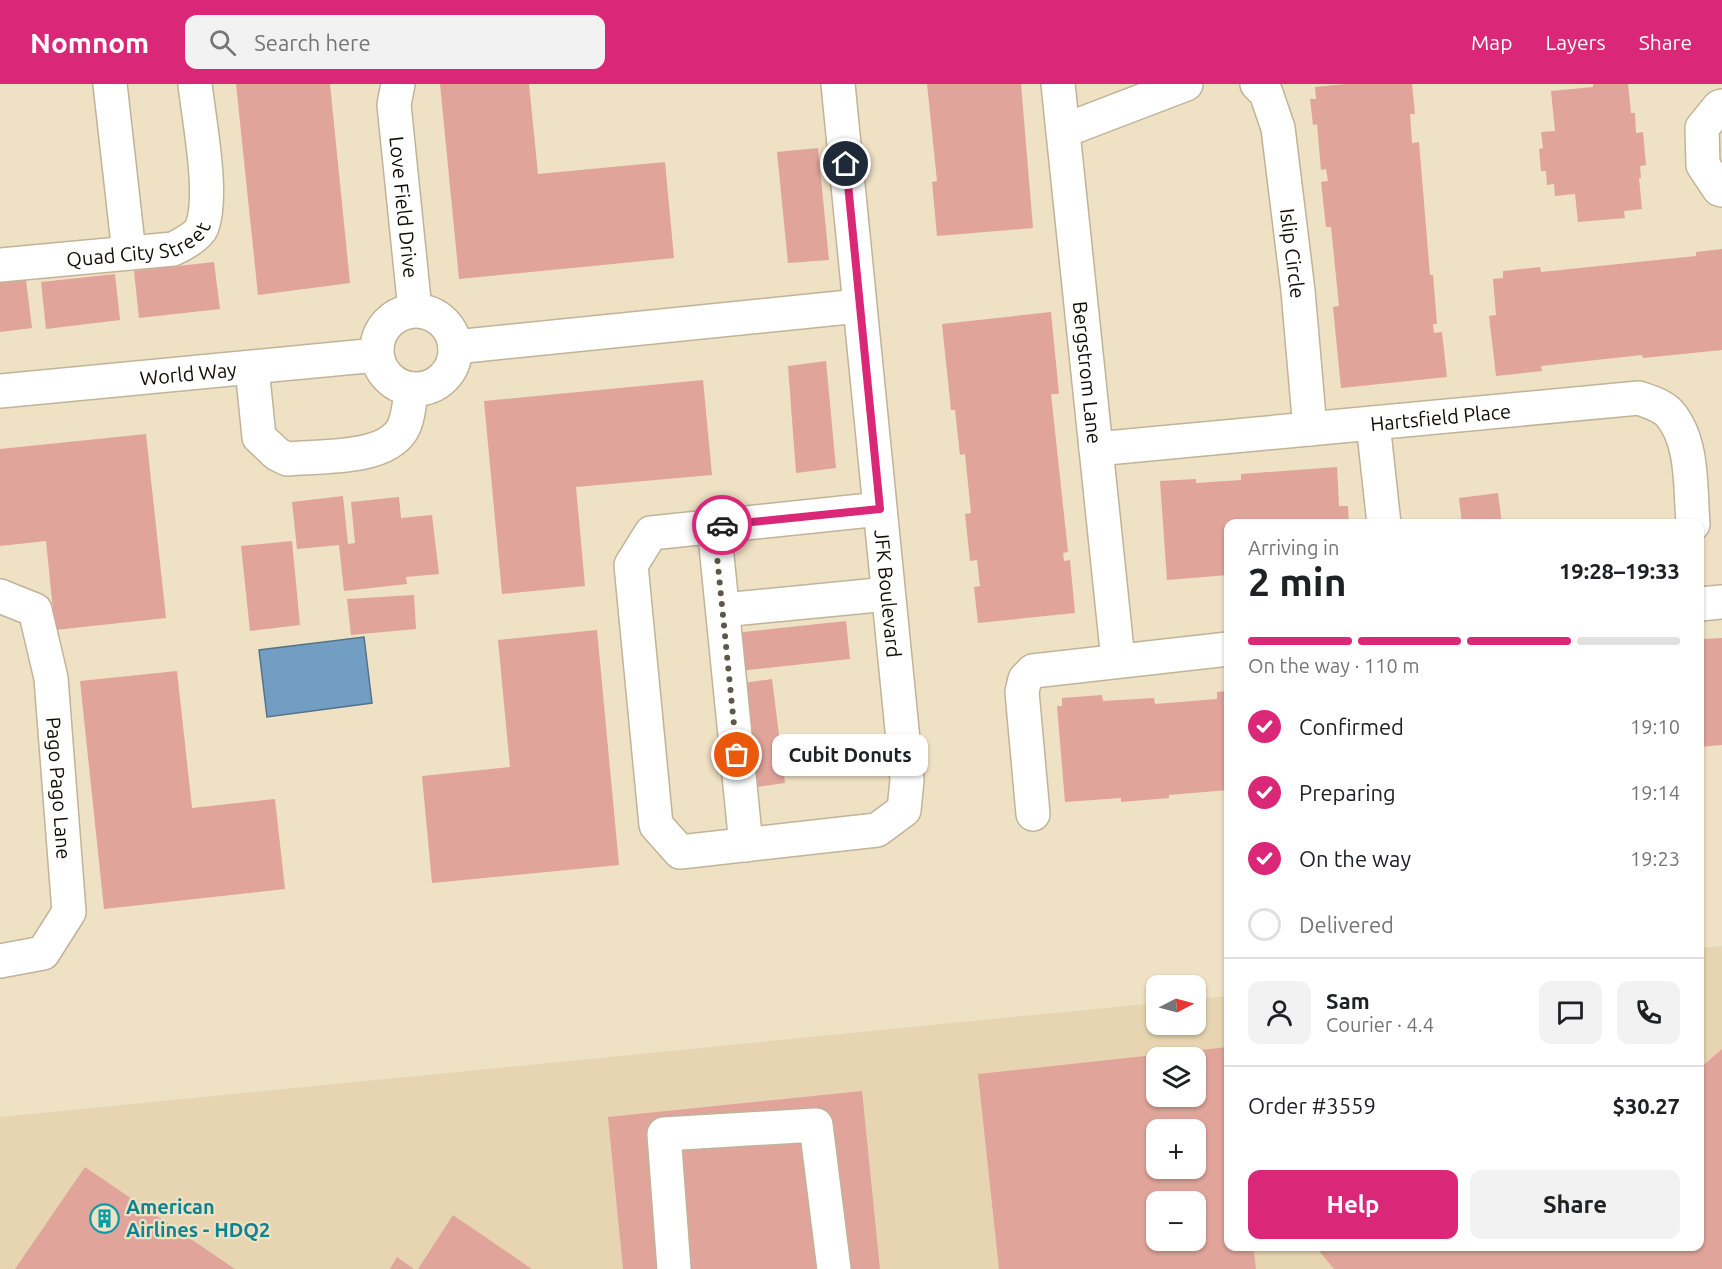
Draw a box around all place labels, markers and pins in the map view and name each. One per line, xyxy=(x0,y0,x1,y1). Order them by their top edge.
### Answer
pin xyxy=(820,138,871,189)
pin xyxy=(711,729,762,780)
callout: Cubit Donuts xyxy=(773,734,929,776)
place label: American Airlines - HDQ2 xyxy=(126,1195,270,1241)
building icon: American Airlines - HDQ2 xyxy=(89,1202,121,1234)

